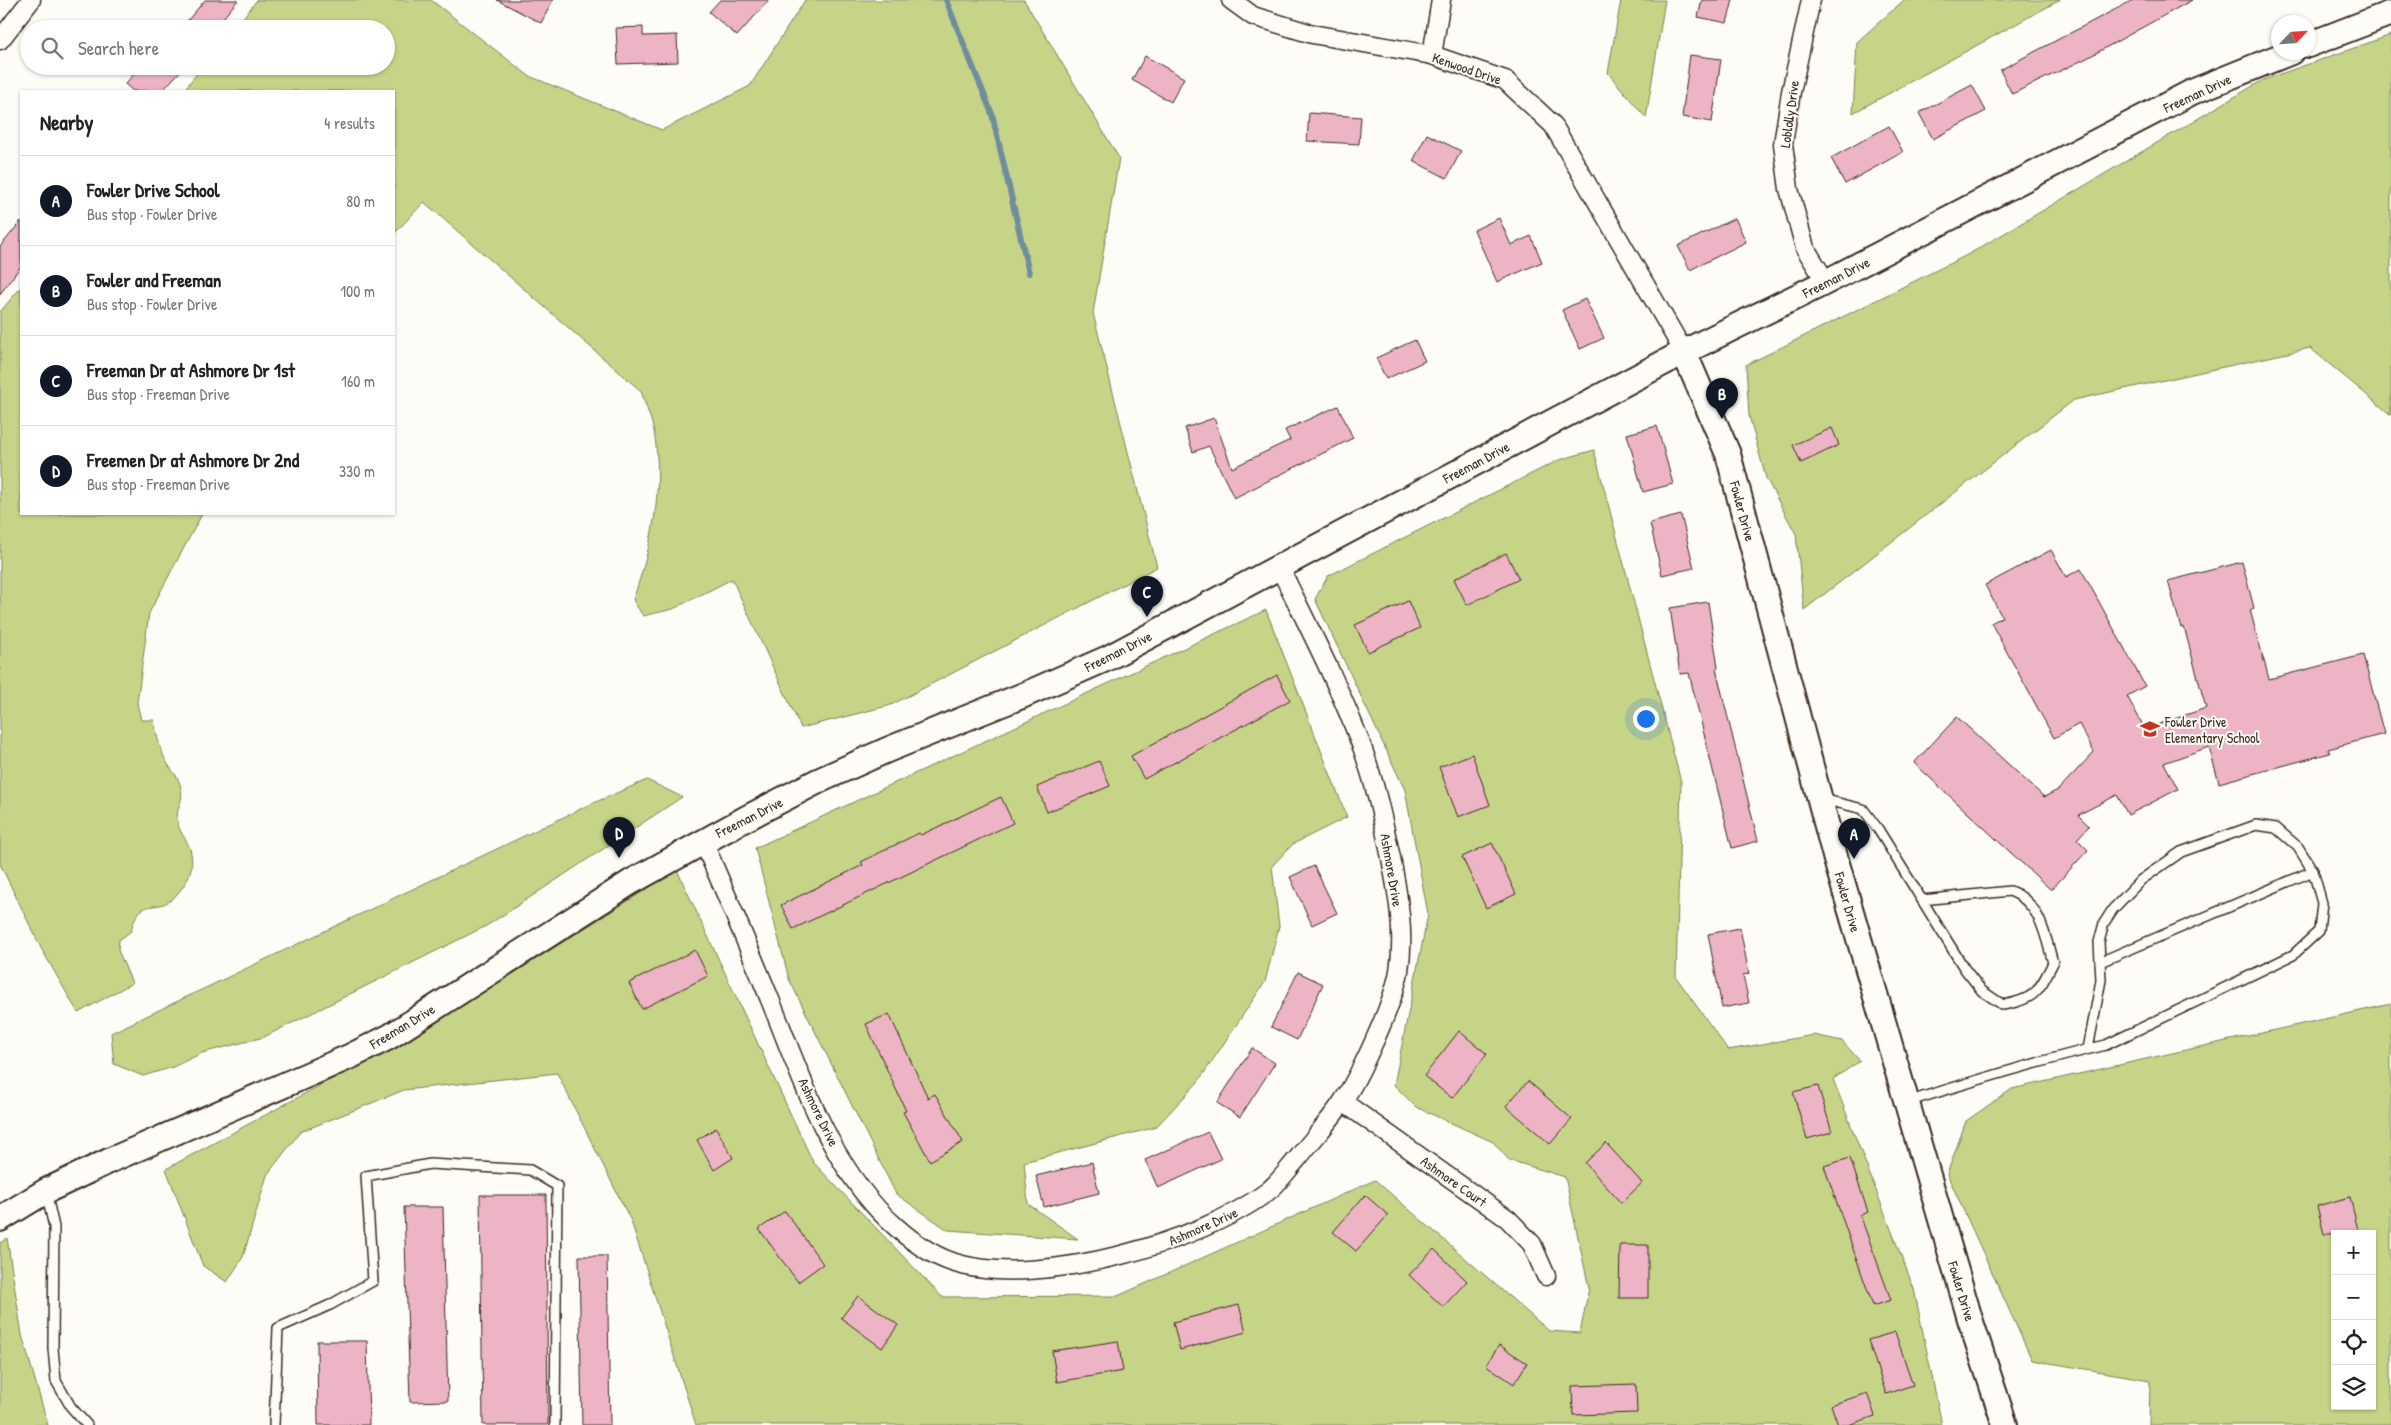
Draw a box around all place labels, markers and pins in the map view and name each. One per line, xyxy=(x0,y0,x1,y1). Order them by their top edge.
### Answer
pin: B xyxy=(1706,378,1738,419)
pin: C xyxy=(1131,576,1163,617)
place label: Fowler Drive Elementary School xyxy=(2164,712,2260,748)
school or university icon: Fowler Drive Elementary School xyxy=(2139,718,2161,740)
pin: D xyxy=(603,817,635,858)
pin: A xyxy=(1838,818,1870,859)

